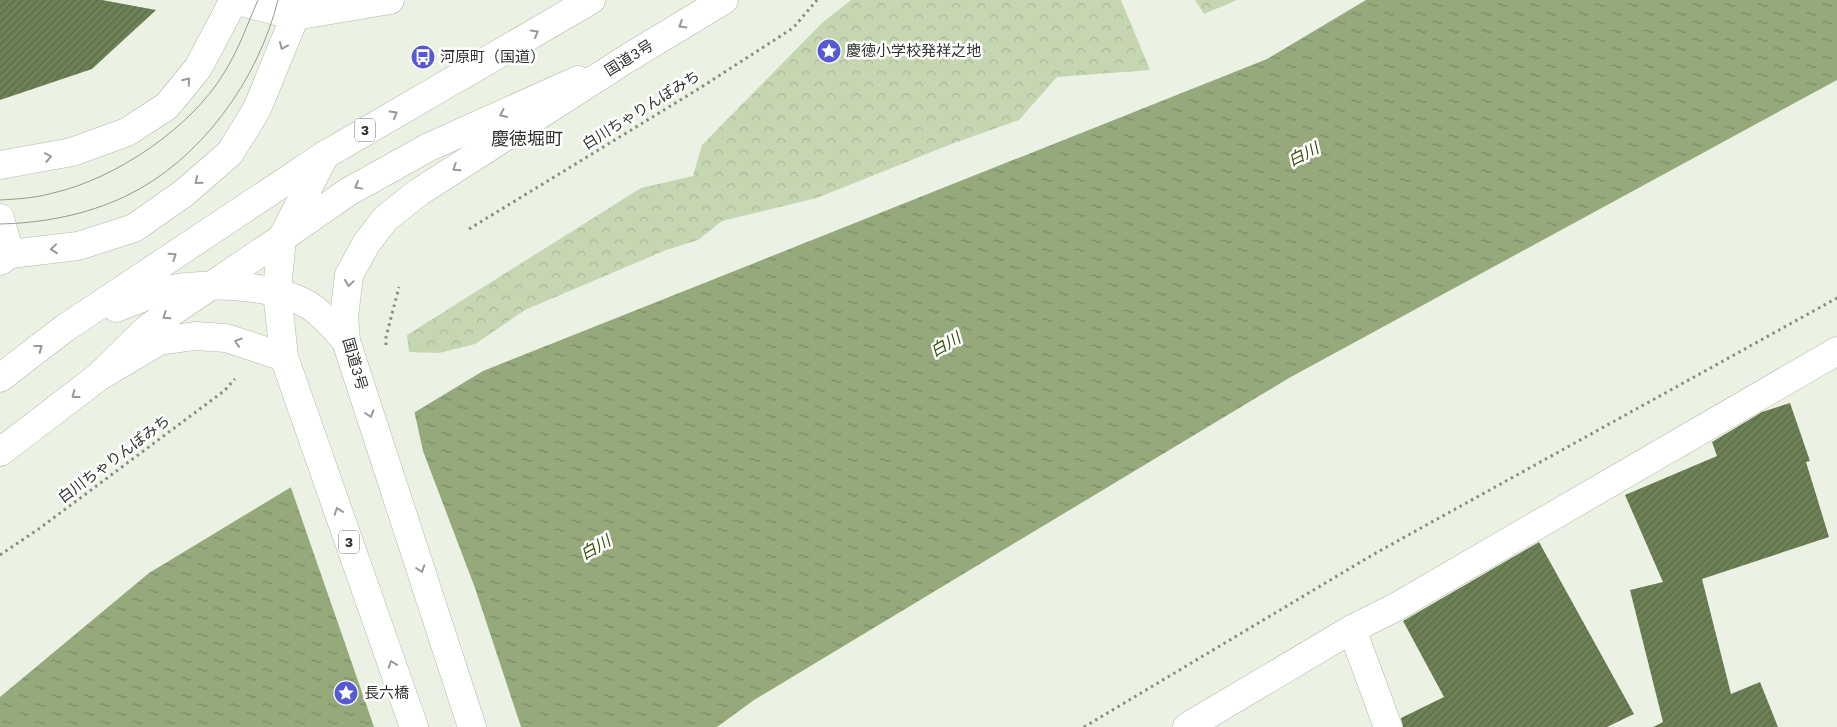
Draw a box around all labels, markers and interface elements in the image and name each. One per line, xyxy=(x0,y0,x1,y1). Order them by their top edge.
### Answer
one-way arrow xyxy=(679,19,688,29)
one-way arrow xyxy=(529,29,538,39)
street label: 国道3号 xyxy=(601,36,657,80)
place icon: 慶徳小学校発祥之地 xyxy=(816,38,842,64)
one-way arrow xyxy=(279,41,290,50)
place label: 慶徳小学校発祥之地 xyxy=(846,42,981,60)
bus stop icon: 河原町（国道） xyxy=(410,44,436,70)
place label: 河原町（国道） xyxy=(440,48,545,66)
street label: 白川ちゃりんぽみち xyxy=(579,67,703,153)
one-way arrow xyxy=(181,78,190,87)
one-way arrow xyxy=(499,107,508,118)
one-way arrow xyxy=(389,110,398,120)
road number: 3 xyxy=(355,118,375,142)
district label: 慶徳堀町 xyxy=(491,128,563,149)
water label: 白川 xyxy=(1285,138,1324,170)
one-way arrow xyxy=(44,152,52,162)
one-way arrow xyxy=(453,162,462,171)
one-way arrow xyxy=(195,175,204,184)
one-way arrow xyxy=(354,180,363,190)
one-way arrow xyxy=(50,243,58,254)
one-way arrow xyxy=(167,253,176,263)
one-way arrow xyxy=(344,279,354,288)
one-way arrow xyxy=(162,310,171,320)
water label: 白川 xyxy=(927,327,966,361)
street label: 国道3号 xyxy=(339,336,371,392)
one-way arrow xyxy=(234,338,242,348)
one-way arrow xyxy=(33,346,42,354)
one-way arrow xyxy=(72,390,81,398)
one-way arrow xyxy=(364,410,374,418)
street label: 白川ちゃりんぽみち xyxy=(55,411,173,507)
one-way arrow xyxy=(334,507,344,516)
road number: 3 xyxy=(339,530,359,554)
water label: 白川 xyxy=(577,530,616,564)
one-way arrow xyxy=(415,564,425,572)
one-way arrow xyxy=(388,661,398,669)
place icon: 長六橋 xyxy=(333,680,359,706)
place label: 長六橋 xyxy=(364,684,409,702)

